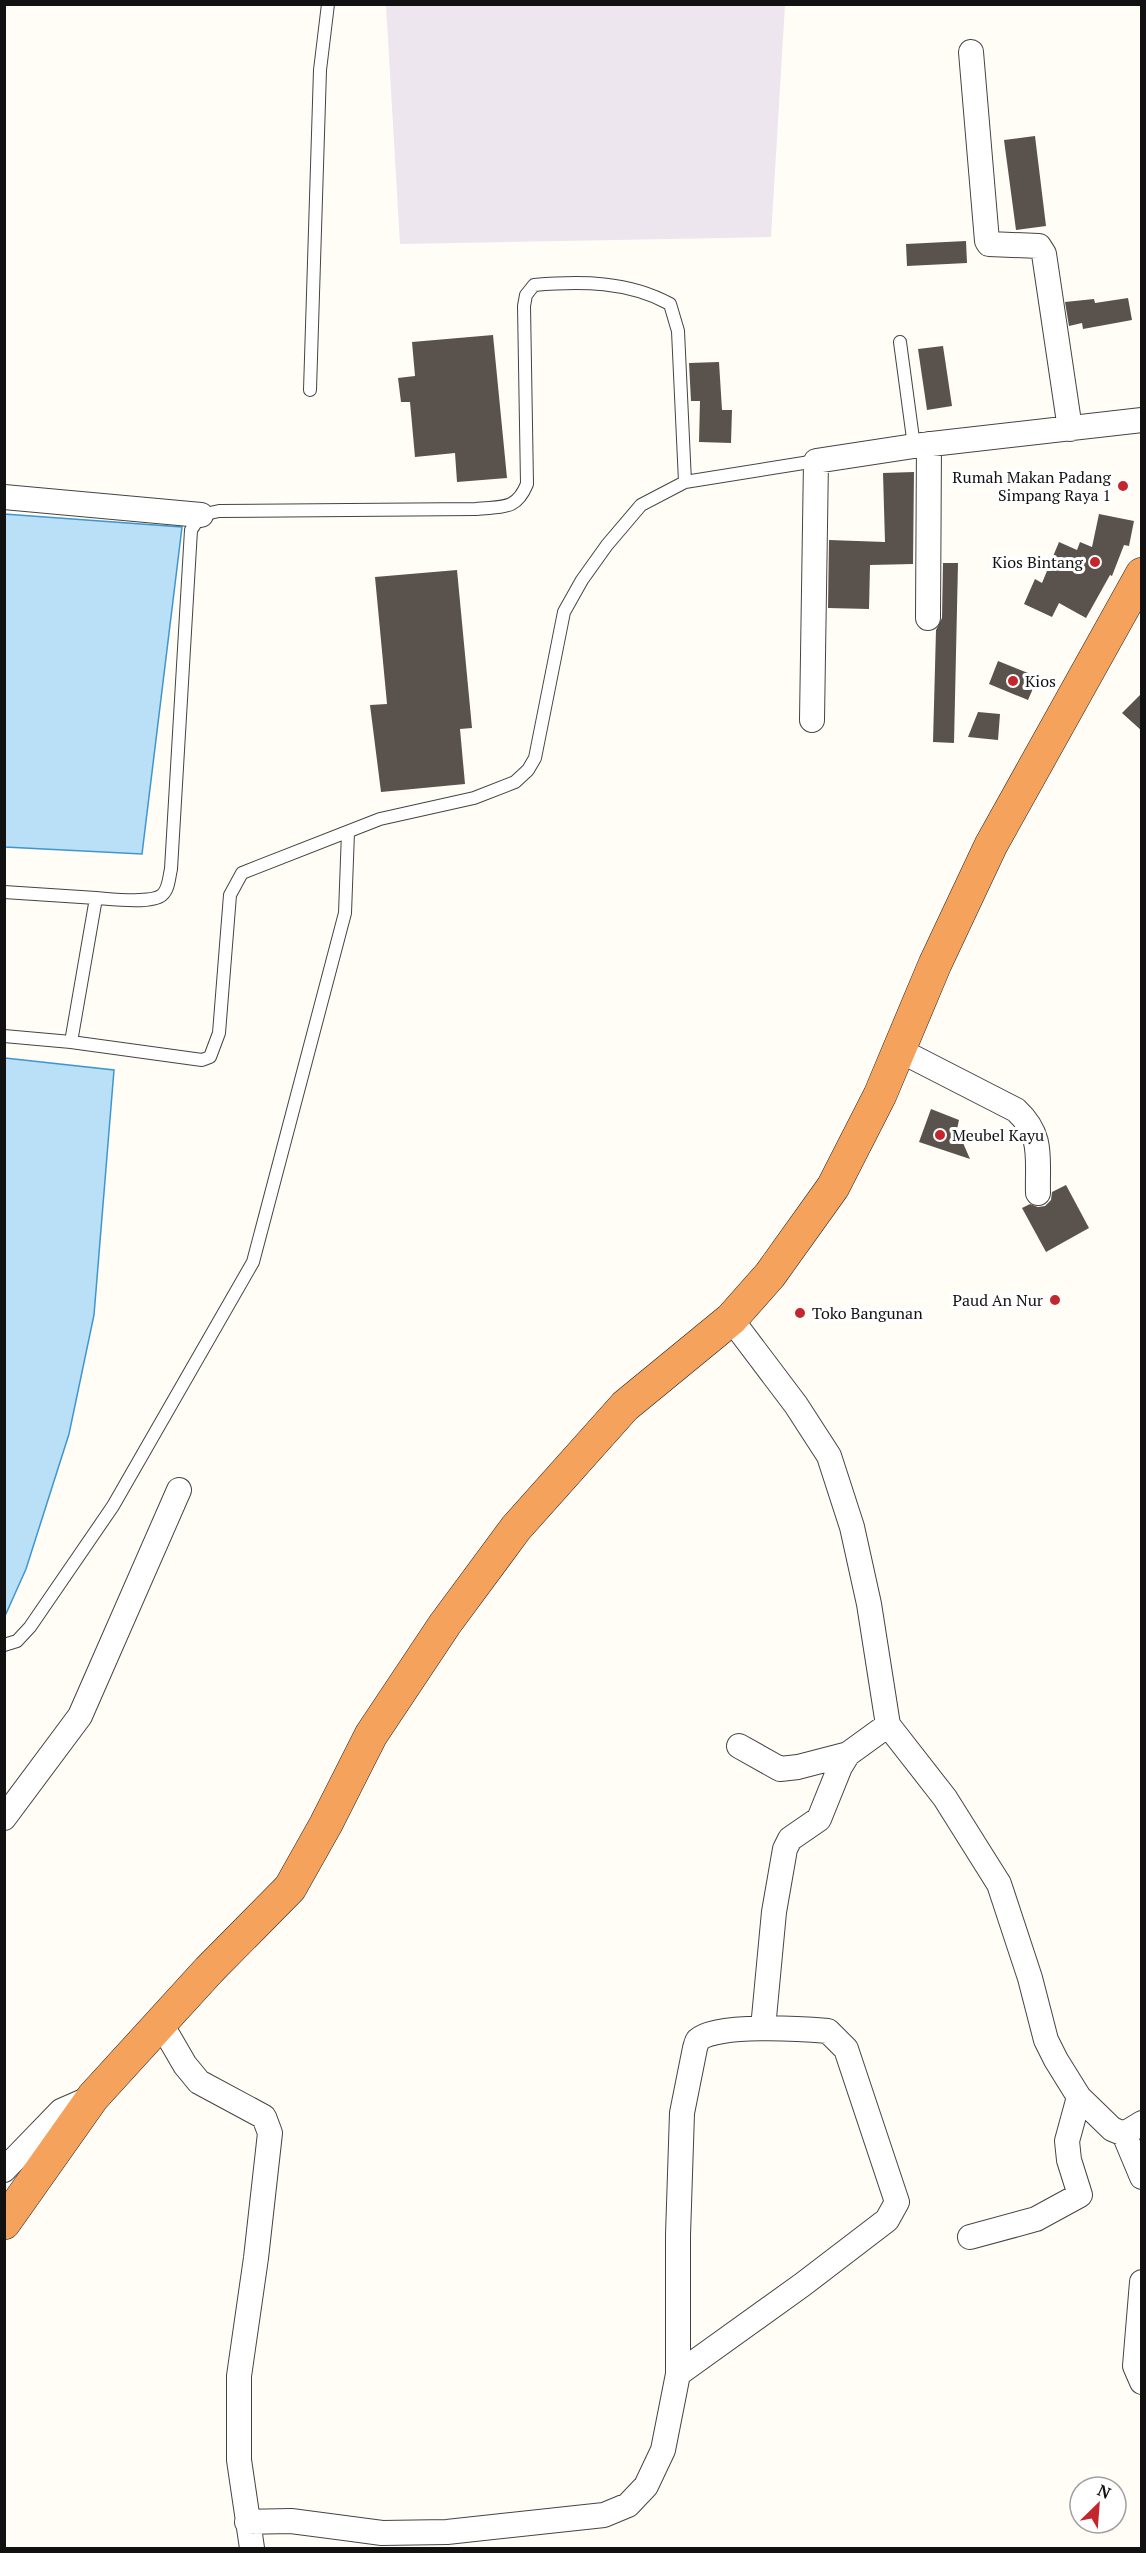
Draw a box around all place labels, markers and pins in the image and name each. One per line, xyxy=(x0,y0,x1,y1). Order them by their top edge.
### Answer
place label: Rumah Makan Padang Simpang Raya 1 xyxy=(952,466,1112,506)
marker: Rumah Makan Padang Simpang Raya 1 xyxy=(1116,479,1130,493)
place label: Kios Bintang xyxy=(992,551,1084,573)
marker: Kios Bintang xyxy=(1088,555,1102,569)
place label: Kios xyxy=(1025,670,1056,692)
marker: Kios xyxy=(1006,674,1020,688)
place label: Meubel Kayu xyxy=(952,1124,1044,1146)
marker: Meubel Kayu xyxy=(933,1128,947,1142)
place label: Paud An Nur xyxy=(952,1289,1044,1311)
marker: Paud An Nur xyxy=(1048,1293,1062,1307)
place label: Toko Bangunan xyxy=(812,1302,923,1324)
marker: Toko Bangunan xyxy=(793,1306,807,1320)

